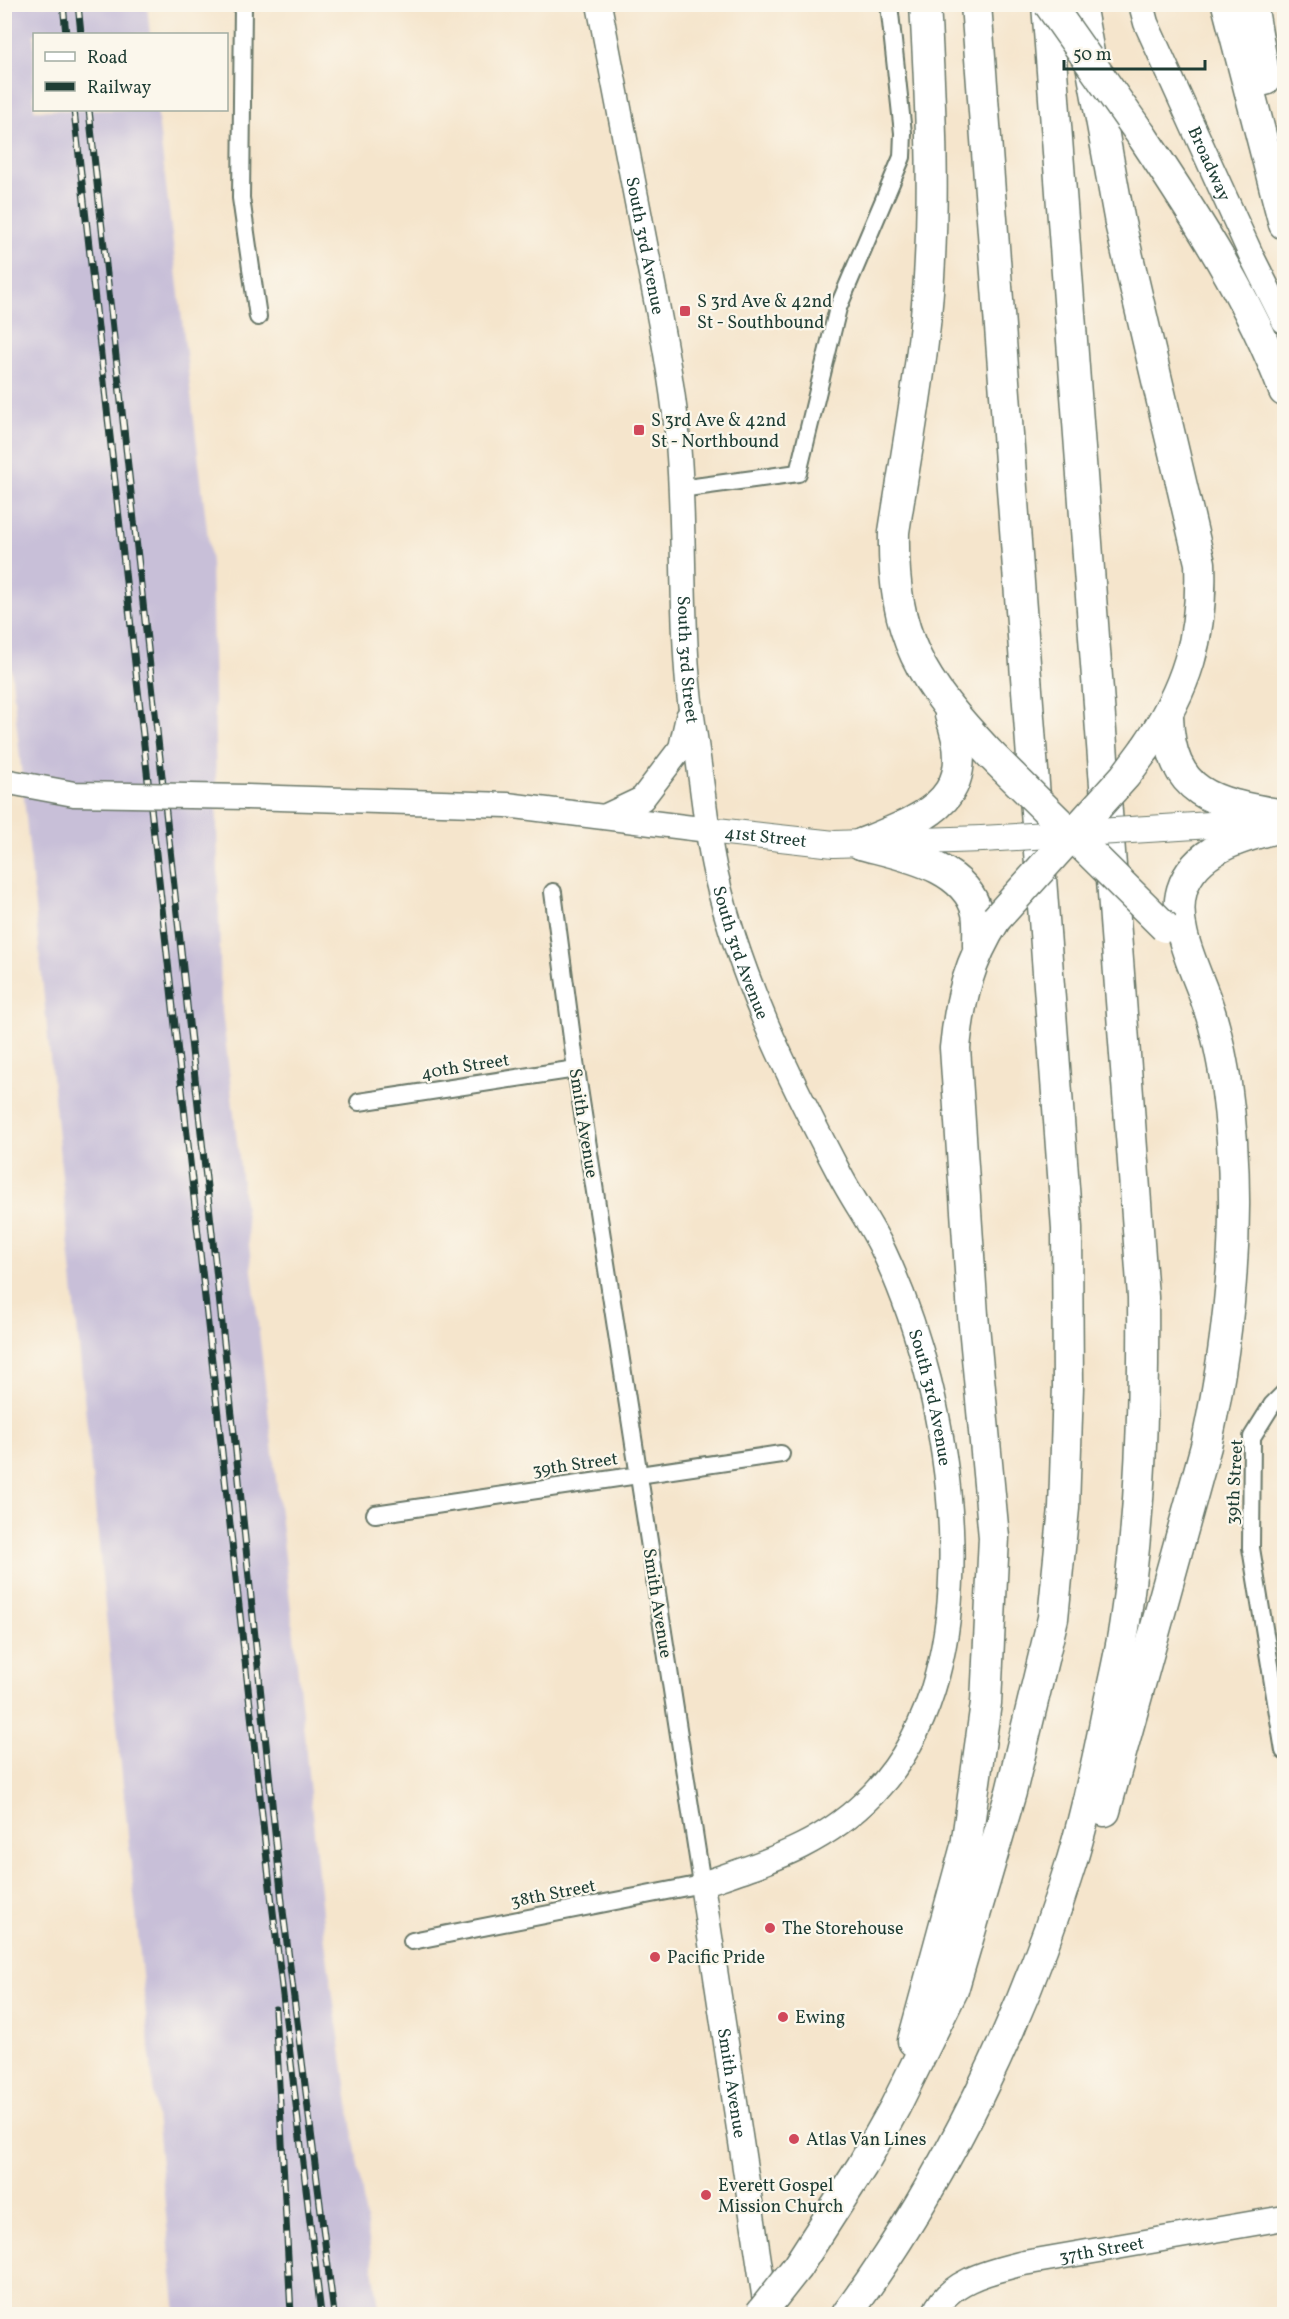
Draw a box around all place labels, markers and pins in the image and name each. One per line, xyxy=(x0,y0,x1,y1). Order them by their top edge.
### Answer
place label: S 3rd Ave & 42nd St - Southbound xyxy=(697,290,832,336)
marker: S 3rd Ave & 42nd St - Southbound xyxy=(678,304,692,318)
place label: S 3rd Ave & 42nd St - Northbound xyxy=(651,409,786,455)
marker: S 3rd Ave & 42nd St - Northbound xyxy=(632,423,646,437)
place label: The Storehouse xyxy=(782,1917,903,1942)
marker: The Storehouse xyxy=(763,1921,777,1935)
place label: Pacific Pride xyxy=(667,1946,765,1971)
marker: Pacific Pride xyxy=(648,1950,662,1964)
place label: Ewing xyxy=(795,2006,845,2031)
marker: Ewing xyxy=(776,2010,790,2024)
place label: Atlas Van Lines xyxy=(806,2128,926,2153)
marker: Atlas Van Lines xyxy=(787,2132,801,2146)
place label: Everett Gospel Mission Church xyxy=(718,2174,844,2220)
marker: Everett Gospel Mission Church xyxy=(699,2188,713,2202)

